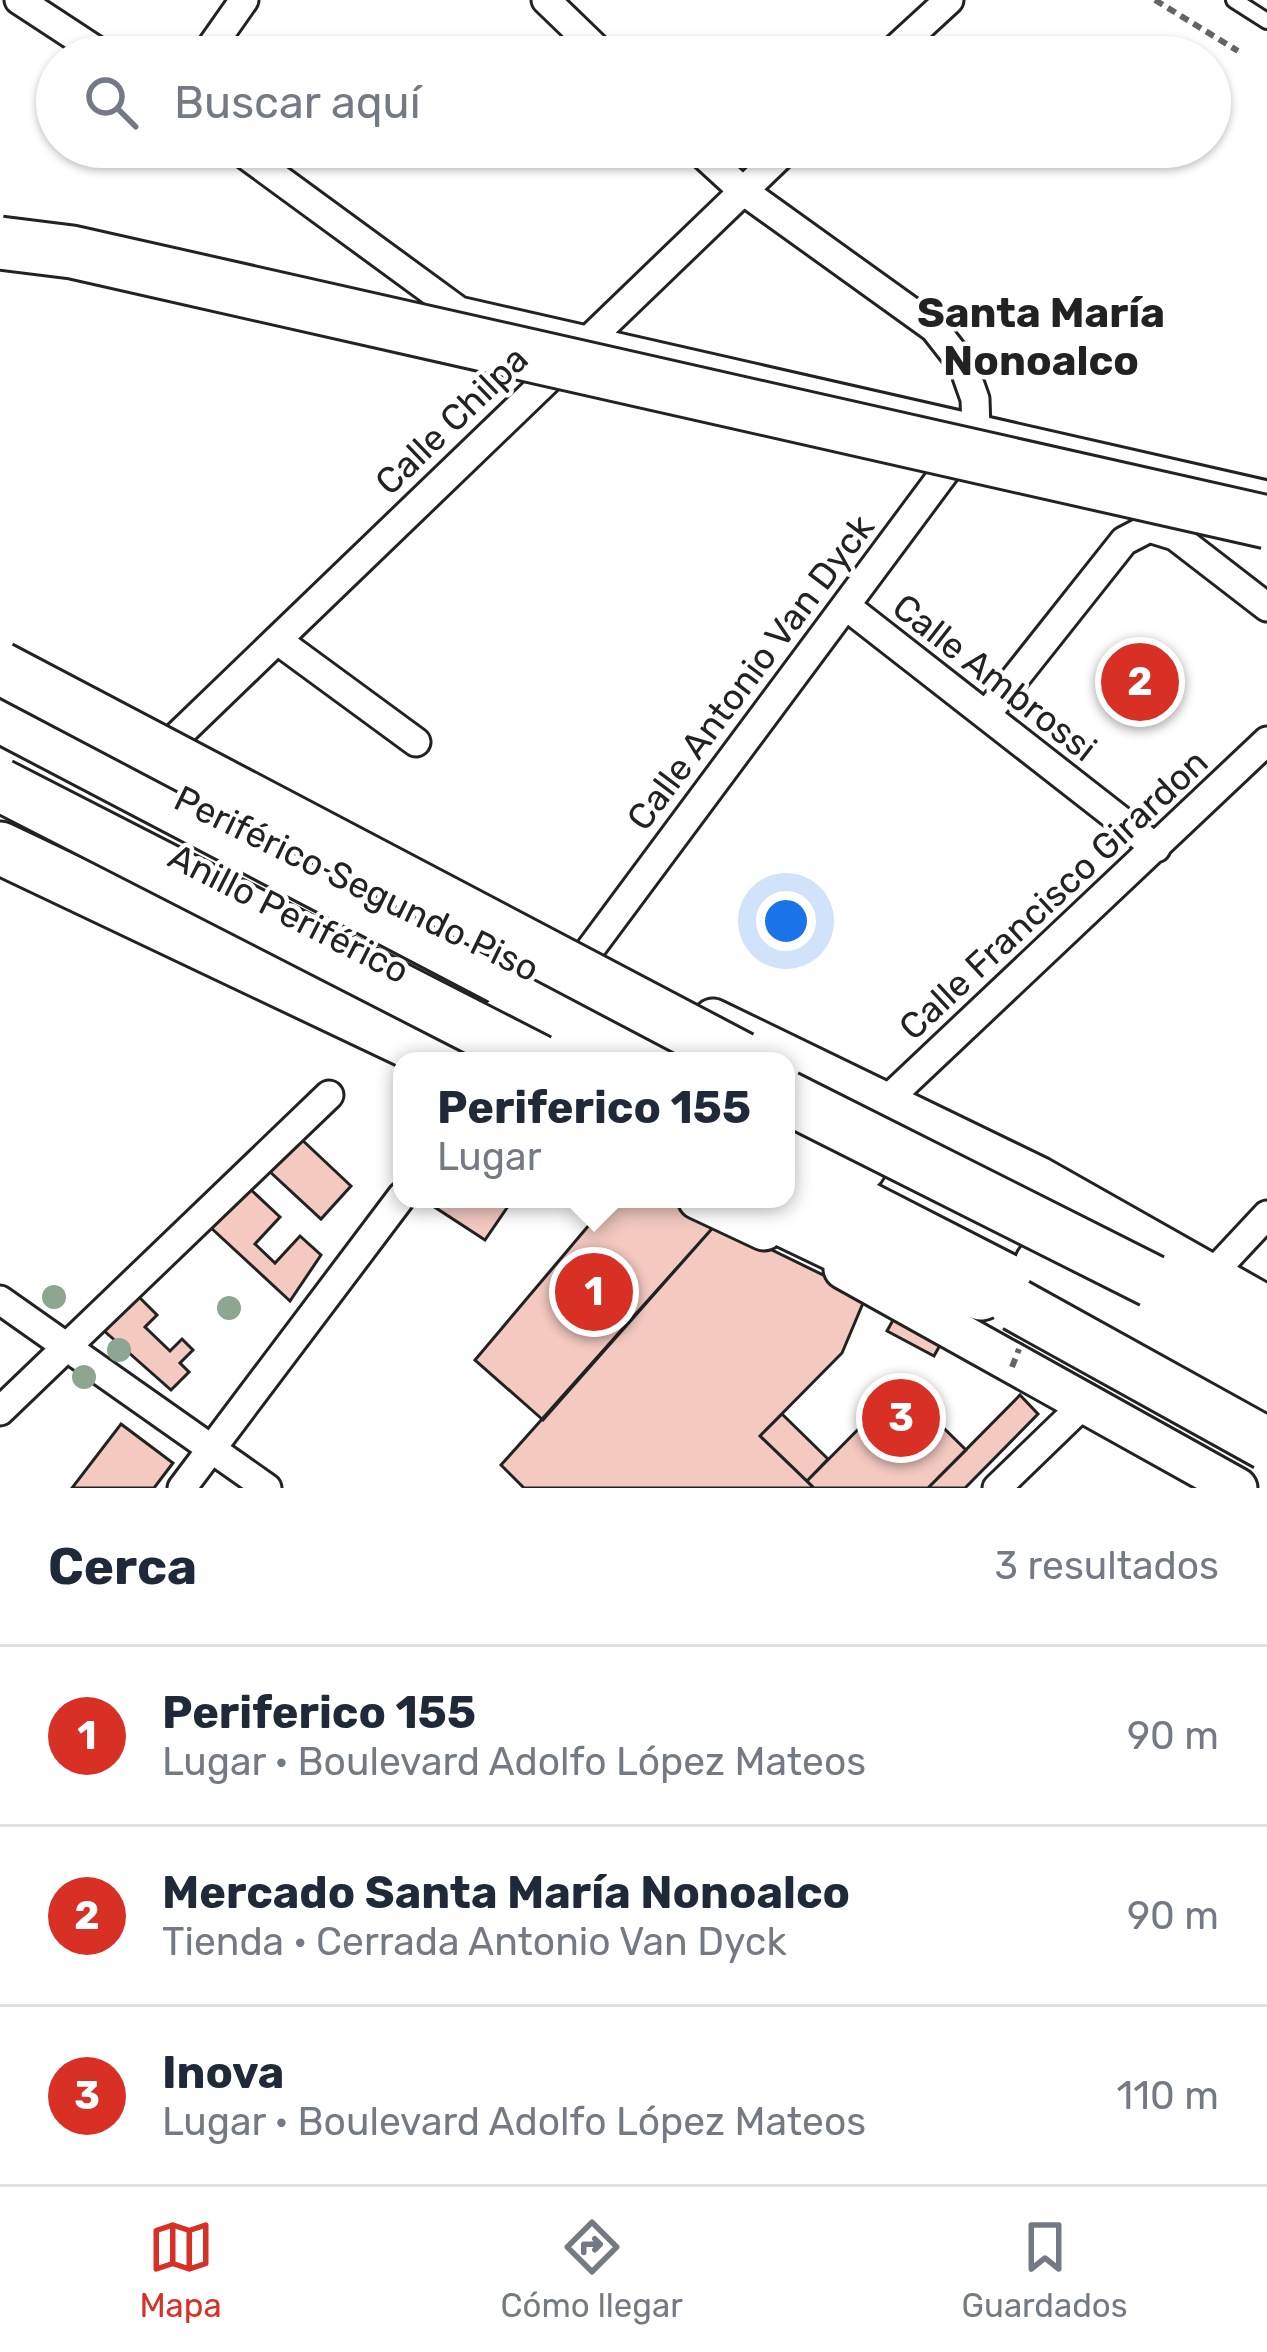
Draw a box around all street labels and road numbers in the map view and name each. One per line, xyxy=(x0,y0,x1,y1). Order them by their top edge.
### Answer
street label: Calle Chilpa xyxy=(366,337,536,504)
street label: Calle Antonio Van Dyck xyxy=(618,506,883,838)
street label: Calle Ambrossi xyxy=(884,585,1105,770)
street label: Calle Francisco Girardon xyxy=(890,740,1216,1049)
street label: Periférico Segundo Piso xyxy=(168,776,546,990)
street label: Anillo Periférico xyxy=(162,834,416,992)

